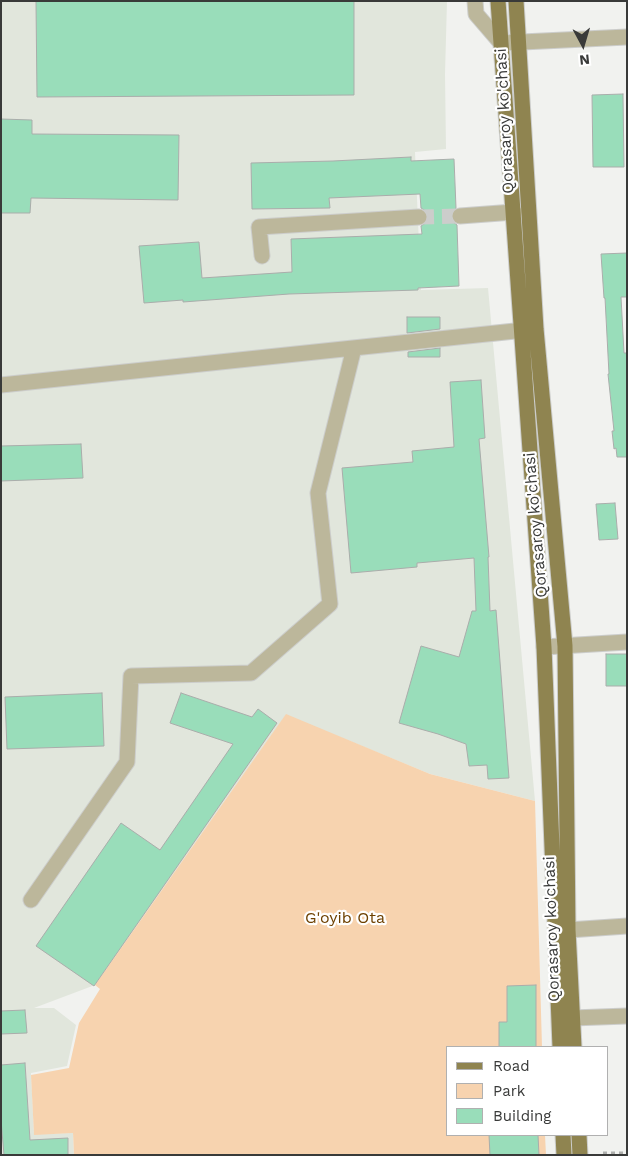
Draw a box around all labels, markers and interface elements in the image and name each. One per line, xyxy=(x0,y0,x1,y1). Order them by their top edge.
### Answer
north arrow xyxy=(558,20,608,70)
street label: Qorasaroy ko'chasi xyxy=(492,48,518,194)
text: N xyxy=(579,51,591,68)
street label: Qorasaroy ko'chasi xyxy=(520,452,552,598)
street label: Qorasaroy ko'chasi xyxy=(540,856,564,1002)
park label: G'oyib Ota xyxy=(305,908,385,928)
legend xyxy=(446,1046,608,1136)
text: Road xyxy=(493,1057,530,1075)
text: Park xyxy=(493,1082,525,1100)
text: Building xyxy=(493,1107,551,1125)

